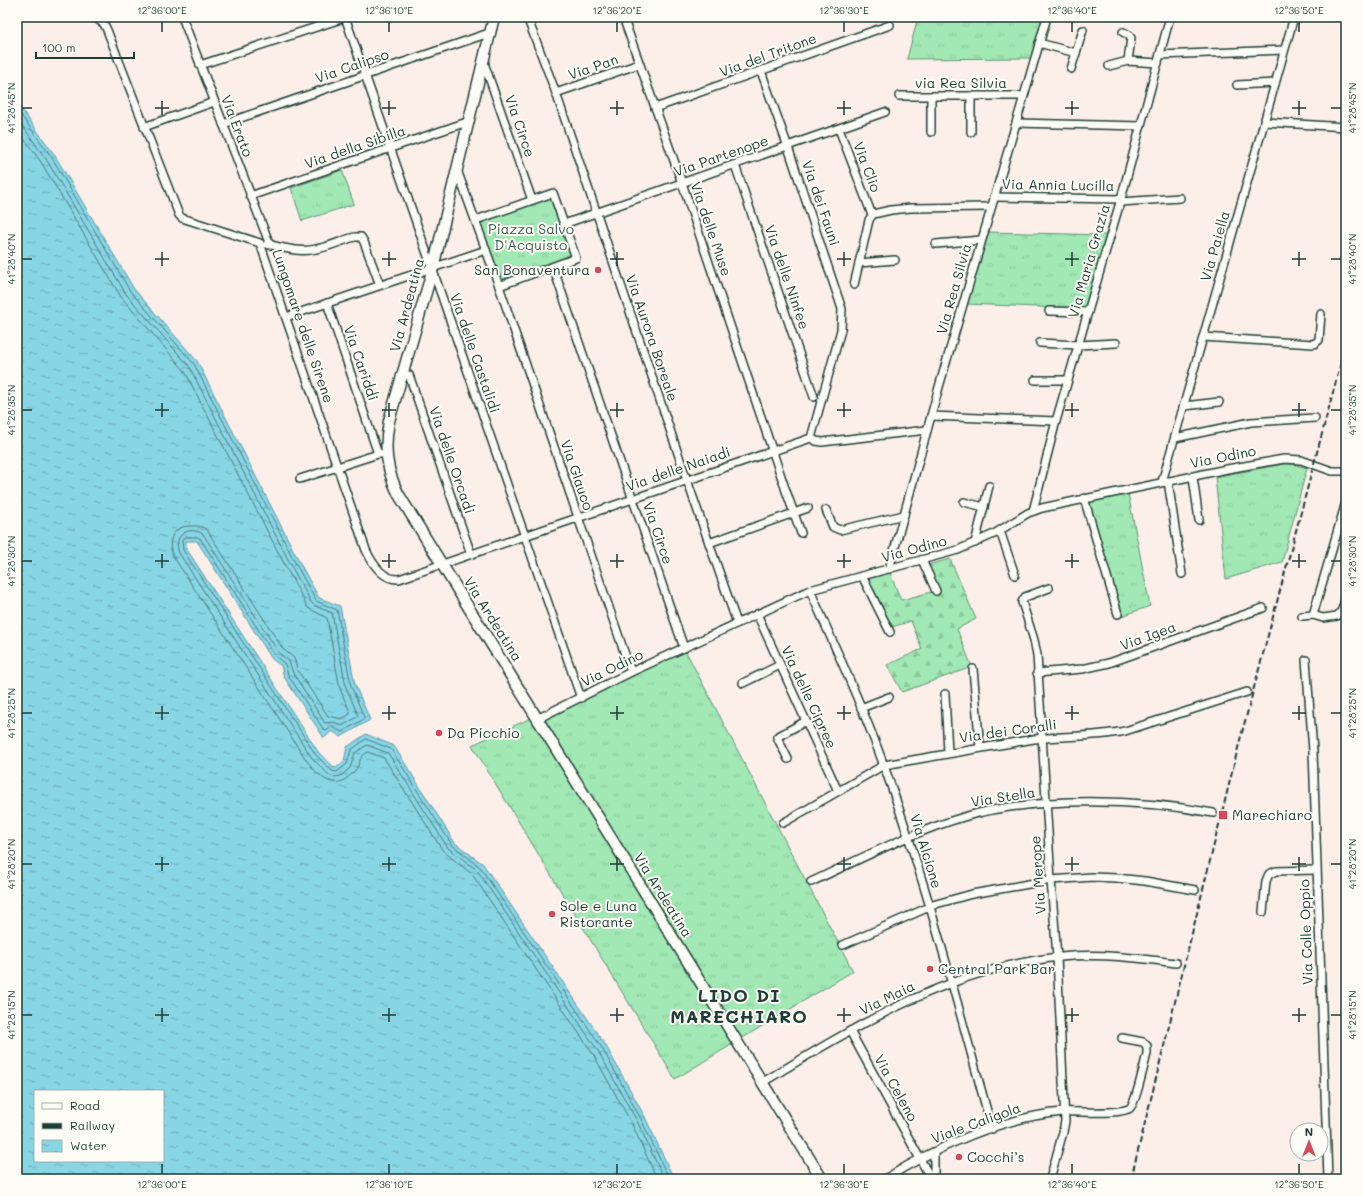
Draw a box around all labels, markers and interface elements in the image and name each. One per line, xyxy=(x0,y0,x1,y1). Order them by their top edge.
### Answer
text: 12°36'00"E xyxy=(137,3,187,17)
text: 12°36'10"E xyxy=(365,3,413,17)
text: 12°36'20"E xyxy=(593,3,642,17)
text: 12°36'30"E xyxy=(819,3,869,17)
text: 12°36'40"E xyxy=(1047,3,1097,17)
text: 12°36'50"E xyxy=(1274,3,1324,17)
street label: Via del Tritone xyxy=(717,28,819,81)
scale bar xyxy=(36,34,134,60)
text: 100 m xyxy=(42,39,76,55)
street label: Via Calipso xyxy=(312,44,391,87)
street label: Via Pan xyxy=(565,49,620,84)
street label: via Rea Silvia xyxy=(915,73,1007,92)
text: 41°28'45"N xyxy=(4,83,18,133)
text: 41°28'45"N xyxy=(1345,83,1359,133)
street label: Via Erato xyxy=(217,92,258,159)
street label: Via Circe xyxy=(501,92,540,160)
street label: Via della Sibilla xyxy=(302,120,408,173)
street label: Via Partenope xyxy=(671,130,771,181)
street label: Via Clio xyxy=(849,139,886,195)
street label: Via dei Fauni xyxy=(798,158,845,248)
street label: Via Annia Lucilla xyxy=(1002,174,1114,195)
street label: Via delle Muse xyxy=(686,179,736,278)
street label: Via Maria Grazia xyxy=(1063,202,1114,320)
street label: Via Paiella xyxy=(1195,208,1234,283)
park label: Piazza Salvo D'Acquisto xyxy=(488,219,574,254)
street label: Via delle Ninfee xyxy=(761,222,814,332)
text: 41°28'40"N xyxy=(4,234,18,284)
text: 41°28'40"N xyxy=(1345,234,1359,284)
street label: Via Rea Silvia xyxy=(932,241,976,336)
street label: Lungomare delle Sirene xyxy=(268,247,339,405)
street label: Via Ardeatina xyxy=(385,256,428,354)
place label: San Bonaventura xyxy=(474,260,590,279)
marker: San Bonaventura xyxy=(593,265,603,275)
street label: Via Aurora Boreale xyxy=(622,272,683,404)
street label: Via delle Castalidi xyxy=(446,290,505,415)
street label: Via Cariddi xyxy=(340,323,383,403)
text: 41°28'35"N xyxy=(4,385,18,435)
text: 41°28'35"N xyxy=(1345,385,1359,435)
street label: Via delle Orcadi xyxy=(425,404,480,516)
street label: Via Glauco xyxy=(557,437,598,513)
street label: Via Odino xyxy=(1188,441,1258,472)
street label: Via delle Naiadi xyxy=(623,442,733,495)
street label: Via Circe xyxy=(639,499,678,567)
street label: Via Odino xyxy=(879,531,949,566)
text: 41°28'30"N xyxy=(4,536,18,586)
text: 41°28'30"N xyxy=(1345,536,1359,586)
street label: Via Ardeatina xyxy=(460,573,527,665)
street label: Via Igea xyxy=(1117,617,1178,654)
street label: Via delle Cipree xyxy=(777,642,842,751)
street label: Via Odino xyxy=(578,644,646,691)
text: 41°28'25"N xyxy=(4,688,18,738)
text: 41°28'25"N xyxy=(1345,688,1359,738)
street label: Via dei Coralli xyxy=(958,714,1058,747)
place label: Da Picchio xyxy=(447,723,520,742)
marker: Da Picchio xyxy=(434,728,444,738)
street label: Via Stella xyxy=(969,782,1036,811)
place label: Marechiaro xyxy=(1232,805,1312,824)
marker: Marechiaro xyxy=(1217,809,1229,821)
street label: Via Alcione xyxy=(906,811,947,890)
street label: Via Merope xyxy=(1025,835,1050,915)
text: 41°28'20"N xyxy=(4,839,18,889)
text: 41°28'20"N xyxy=(1345,839,1359,889)
street label: Via Ardeatina xyxy=(630,849,697,941)
street label: Via Colle Oppio xyxy=(1294,879,1317,985)
place label: Sole e Luna Ristorante xyxy=(560,896,638,931)
marker: Sole e Luna Ristorante xyxy=(547,909,557,919)
place label: Central Park Bar xyxy=(938,959,1055,978)
marker: Central Park Bar xyxy=(925,964,935,974)
street label: Via Maia xyxy=(856,976,918,1019)
district label: LIDO DI MARECHIARO xyxy=(670,983,808,1028)
text: 41°28'15"N xyxy=(4,990,18,1040)
text: 41°28'15"N xyxy=(1345,990,1359,1040)
street label: Via Celeno xyxy=(870,1051,923,1124)
legend xyxy=(34,1090,164,1162)
text: Road xyxy=(70,1097,100,1113)
street label: Viale Caligola xyxy=(928,1098,1023,1148)
text: Railway xyxy=(70,1117,115,1133)
north arrow xyxy=(1289,1122,1329,1162)
text: N xyxy=(1305,1124,1313,1139)
text: Water xyxy=(70,1137,107,1153)
place label: Cocchi’s xyxy=(967,1147,1025,1166)
marker: Cocchi’s xyxy=(954,1152,964,1162)
text: 12°36'00"E xyxy=(137,1177,187,1191)
text: 12°36'10"E xyxy=(365,1177,413,1191)
text: 12°36'20"E xyxy=(593,1177,642,1191)
text: 12°36'30"E xyxy=(819,1177,869,1191)
text: 12°36'40"E xyxy=(1047,1177,1097,1191)
text: 12°36'50"E xyxy=(1274,1177,1324,1191)

